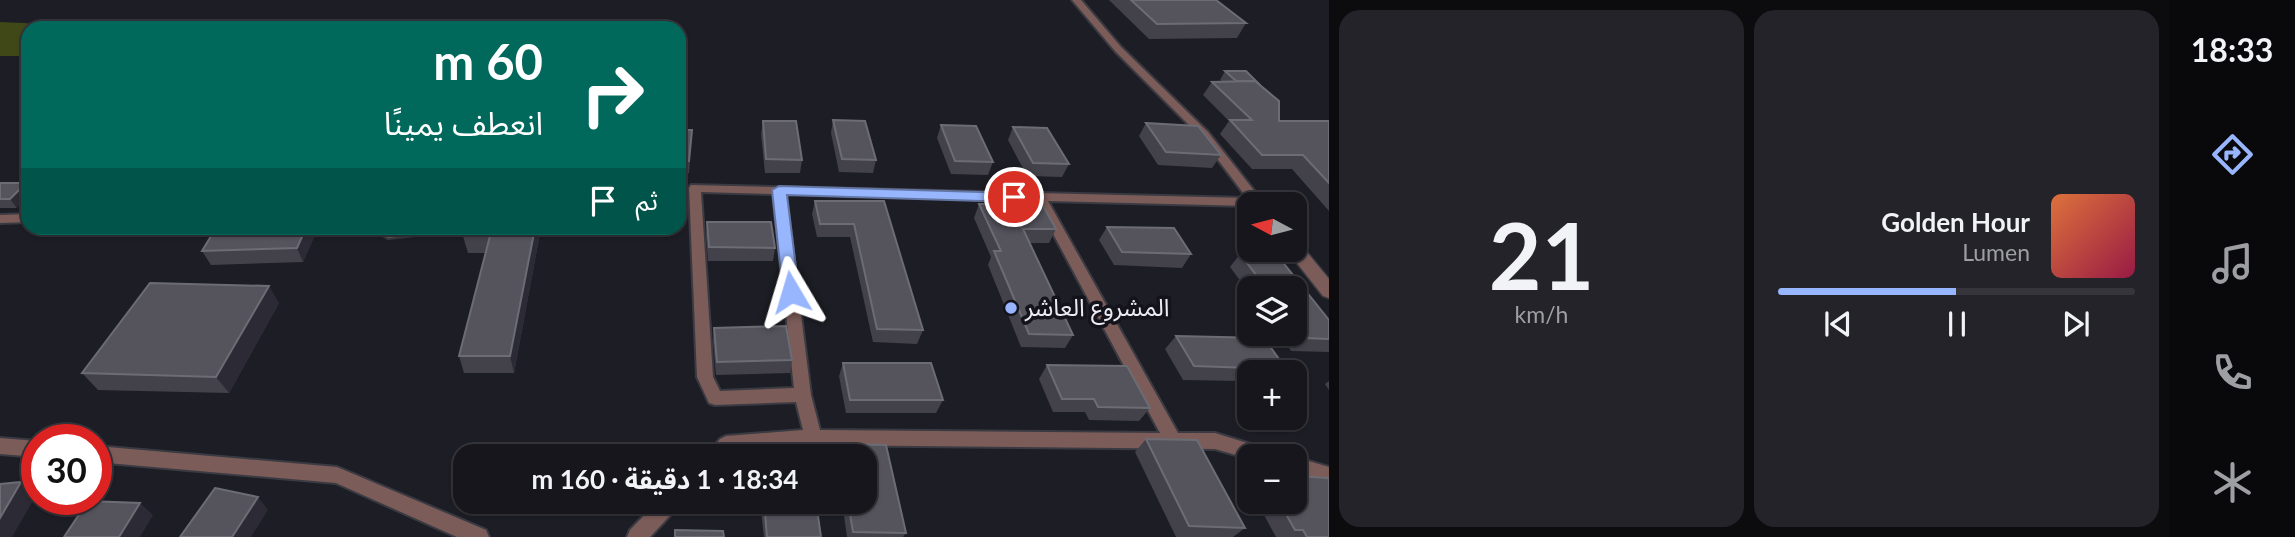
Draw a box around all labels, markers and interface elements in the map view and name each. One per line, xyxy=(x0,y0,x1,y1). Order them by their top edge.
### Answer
text: 18:33 xyxy=(2191,30,2273,69)
text: 60 m xyxy=(433,32,543,90)
icon: right xyxy=(567,49,658,140)
text: انعطف يمينًا xyxy=(384,103,543,142)
icon: directions xyxy=(2208,130,2257,179)
pin xyxy=(984,167,1044,227)
icon: arrive xyxy=(995,178,1033,216)
icon: arrive xyxy=(584,182,622,220)
text: ثم xyxy=(636,184,658,216)
north arrow xyxy=(1237,192,1307,262)
map controls xyxy=(1237,192,1307,514)
text: 21 xyxy=(1489,200,1594,309)
text: Golden Hour xyxy=(1881,206,2030,238)
text: Lumen xyxy=(1962,238,2030,266)
icon: music xyxy=(2208,239,2257,288)
position arrow xyxy=(754,255,828,329)
button: layers xyxy=(1237,276,1307,346)
place label: المشروع العاشر xyxy=(1024,292,1170,325)
marker: المشروع العاشر xyxy=(1003,300,1019,316)
text: km/h xyxy=(1515,300,1568,328)
icon: previous xyxy=(1819,305,1857,343)
icon: pause xyxy=(1938,305,1976,343)
icon: next xyxy=(2057,305,2095,343)
icon: phone xyxy=(2208,348,2257,397)
button: + xyxy=(1237,360,1307,430)
speed limit sign: 30 xyxy=(21,424,112,515)
button: − xyxy=(1237,444,1307,514)
icon: climate xyxy=(2208,458,2257,507)
text: 18:34 · 1 دقيقة · 160 m xyxy=(532,463,798,495)

